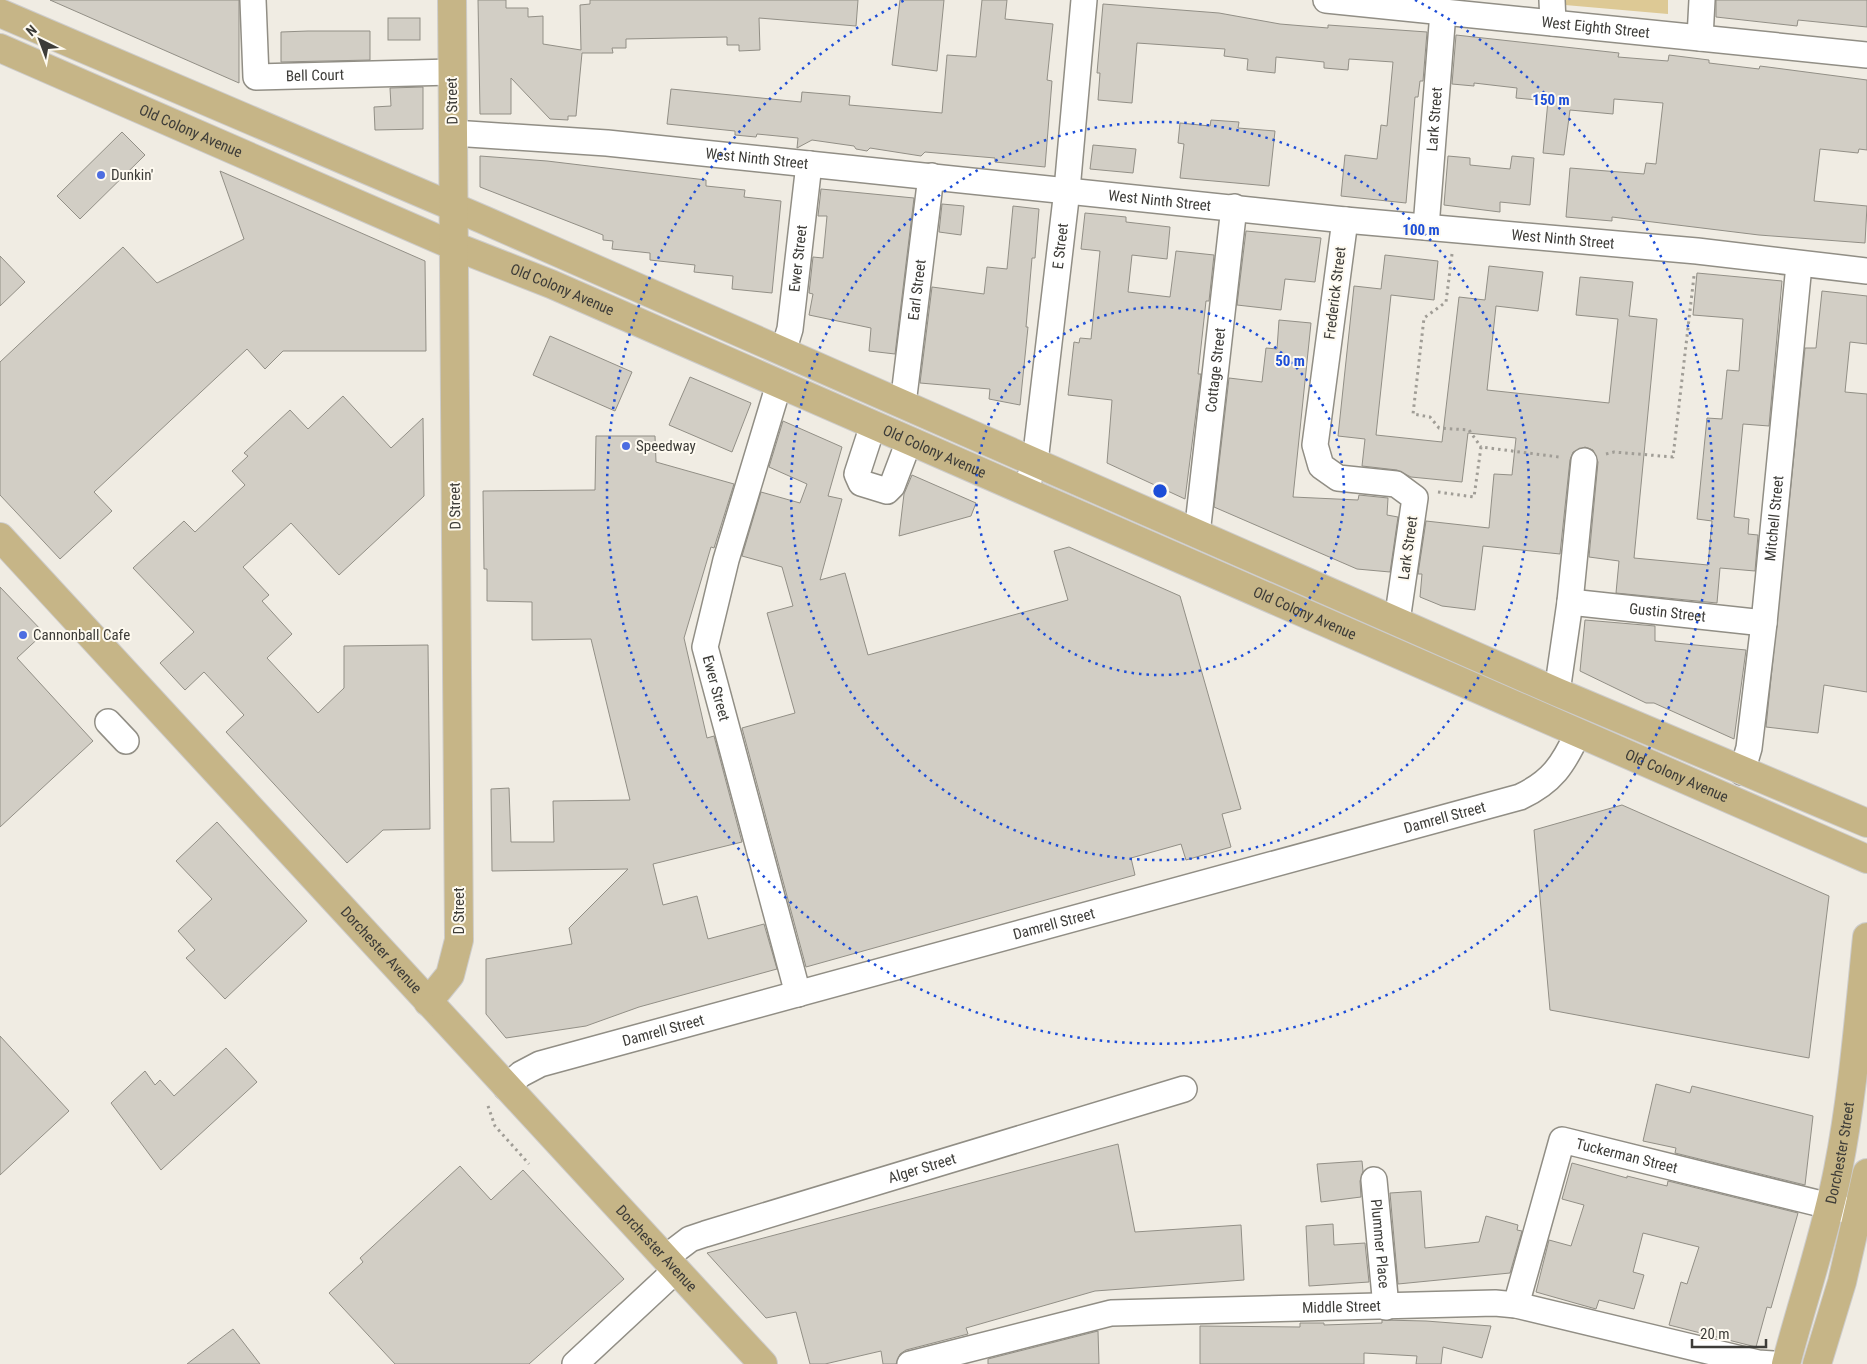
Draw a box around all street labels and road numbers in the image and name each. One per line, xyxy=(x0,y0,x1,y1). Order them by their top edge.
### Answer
street label: West Eighth Street xyxy=(1541,13,1651,42)
street label: Bell Court xyxy=(286,66,344,85)
street label: D Street xyxy=(443,77,461,125)
street label: Lark Street xyxy=(1423,87,1446,152)
street label: Old Colony Avenue xyxy=(136,101,245,162)
street label: West Ninth Street xyxy=(705,144,809,173)
street label: West Ninth Street xyxy=(1107,186,1212,215)
street label: E Street xyxy=(1049,222,1072,270)
street label: Ewer Street xyxy=(785,224,811,293)
street label: West Ninth Street xyxy=(1511,226,1615,253)
street label: Frederick Street xyxy=(1320,246,1350,340)
street label: Earl Street xyxy=(904,258,930,321)
street label: Old Colony Avenue xyxy=(508,260,617,319)
street label: Cottage Street xyxy=(1202,327,1229,413)
street label: Old Colony Avenue xyxy=(880,421,989,482)
street label: Mitchell Street xyxy=(1761,475,1787,562)
street label: D Street xyxy=(446,482,464,530)
street label: Lark Street xyxy=(1395,515,1421,581)
street label: Old Colony Avenue xyxy=(1250,583,1359,644)
street label: Gustin Street xyxy=(1628,599,1707,626)
street label: Ewer Street xyxy=(699,653,733,723)
street label: Old Colony Avenue xyxy=(1622,745,1731,806)
street label: Damrell Street xyxy=(1402,798,1488,837)
street label: D Street xyxy=(450,887,468,935)
street label: Dorchester Avenue xyxy=(337,903,425,997)
street label: Damrell Street xyxy=(1011,904,1097,944)
street label: Damrell Street xyxy=(620,1011,706,1050)
street label: Dorchester Street xyxy=(1822,1101,1858,1206)
street label: Tuckerman Street xyxy=(1574,1135,1679,1177)
street label: Alger Street xyxy=(886,1150,958,1187)
street label: Plummer Place xyxy=(1367,1198,1393,1289)
street label: Dorchester Avenue xyxy=(612,1201,701,1295)
street label: Middle Street xyxy=(1302,1297,1381,1317)

